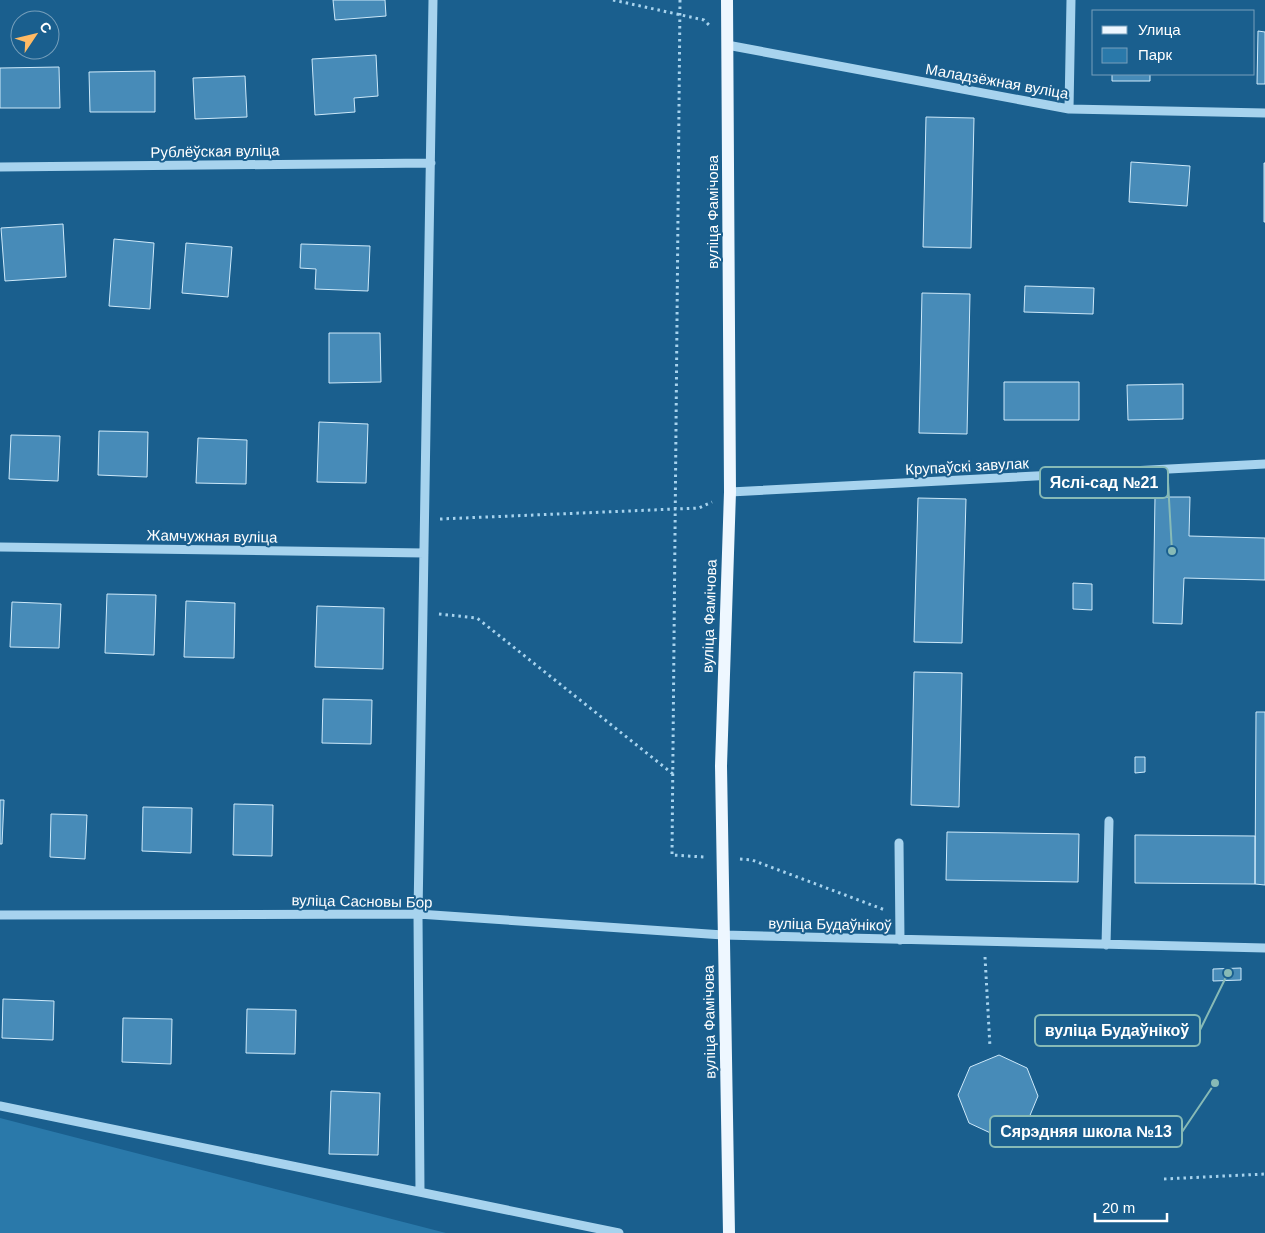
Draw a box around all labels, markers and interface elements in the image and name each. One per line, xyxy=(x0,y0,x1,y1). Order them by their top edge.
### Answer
north arrow xyxy=(10,10,60,60)
legend xyxy=(1092,10,1255,75)
text: С xyxy=(36,19,55,36)
text: Улица xyxy=(1138,21,1181,38)
text: Парк xyxy=(1138,46,1172,63)
street label: Маладзёжная вуліца xyxy=(924,60,1070,102)
street label: Рублёўская вуліца xyxy=(150,141,280,161)
street label: вуліца Фамічова xyxy=(704,154,721,269)
street label: Крупаўскі завулак xyxy=(905,454,1030,478)
callout: Яслі-сад №21 xyxy=(1040,467,1168,498)
text: Яслі-сад №21 xyxy=(1050,474,1158,491)
street label: Жамчужная вуліца xyxy=(146,526,278,546)
street label: вуліца Фамічова xyxy=(699,558,720,673)
street label: вуліца Сасновы Бор xyxy=(291,891,433,911)
street label: вуліца Будаўнікоў xyxy=(768,914,892,934)
street label: вуліца Фамічова xyxy=(699,964,718,1079)
callout: вуліца Будаўнікоў xyxy=(1035,1015,1200,1046)
text: вуліца Будаўнікоў xyxy=(1045,1022,1189,1039)
callout: Сярэдняя школа №13 xyxy=(990,1116,1182,1147)
text: Сярэдняя школа №13 xyxy=(1000,1123,1172,1140)
scale bar xyxy=(1095,1190,1168,1222)
text: 20 m xyxy=(1102,1199,1135,1216)

